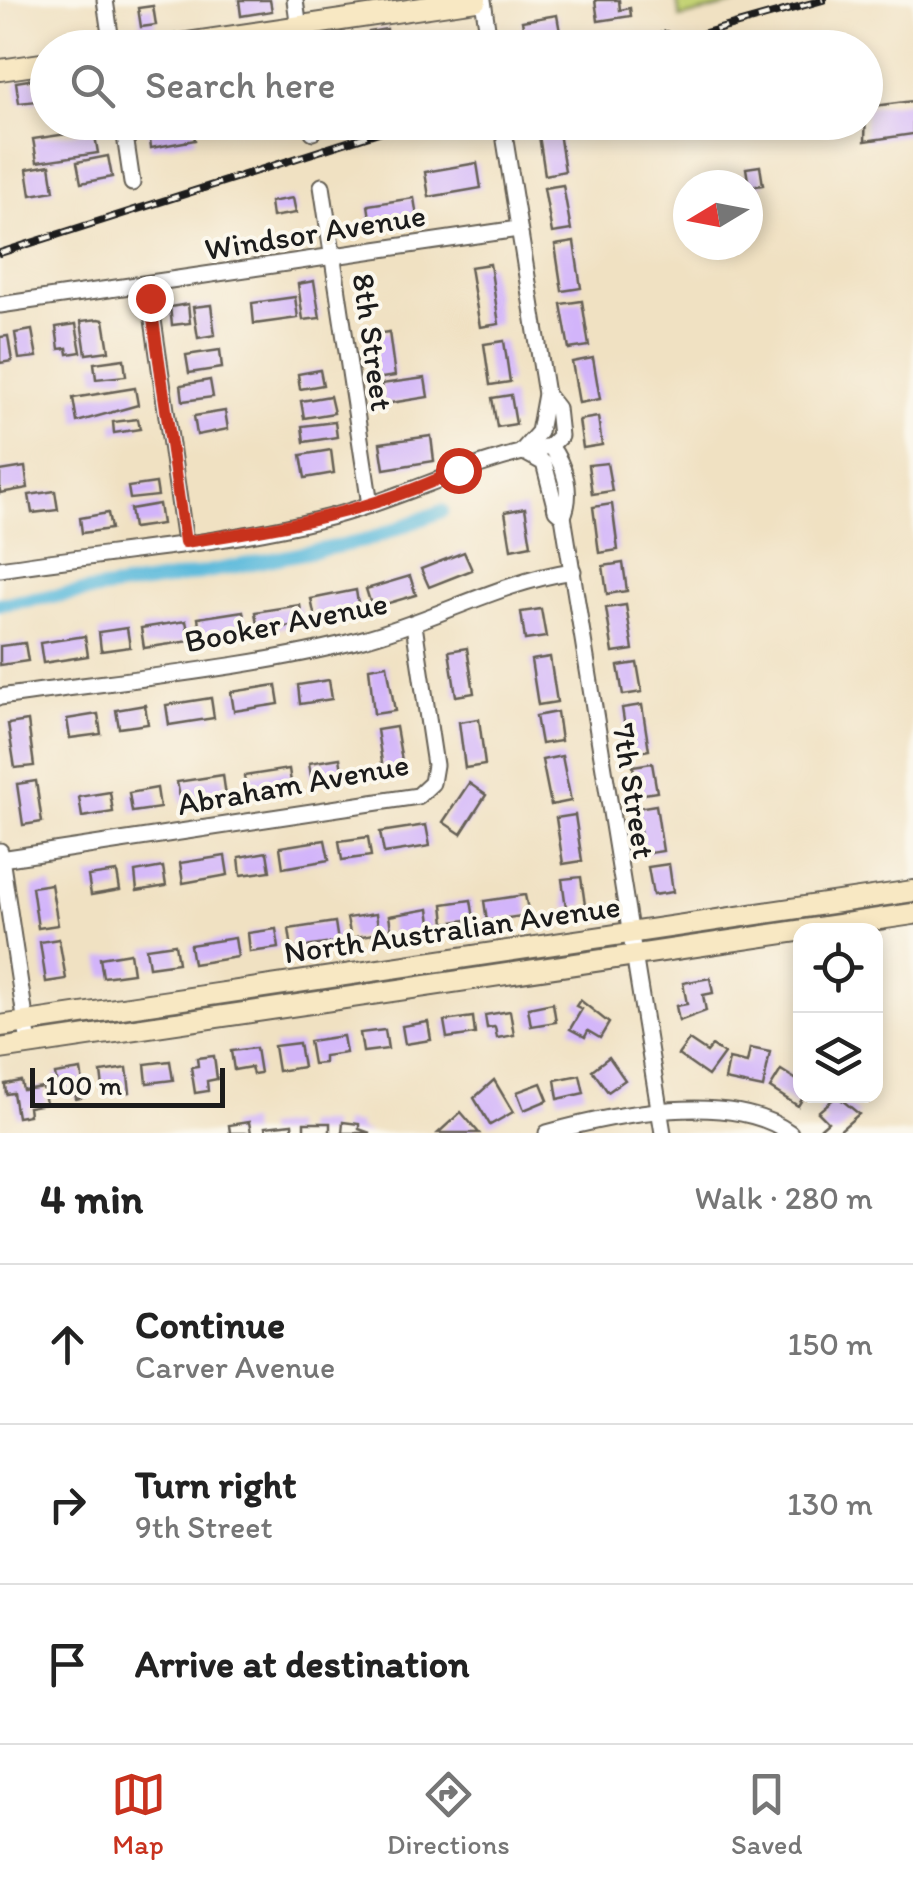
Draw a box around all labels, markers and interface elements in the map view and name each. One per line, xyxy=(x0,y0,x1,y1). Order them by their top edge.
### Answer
search box xyxy=(30,30,883,140)
icon: search xyxy=(65,58,120,113)
text: Search here xyxy=(145,62,336,108)
north arrow xyxy=(673,170,763,260)
street label: Windsor Avenue xyxy=(202,196,428,268)
street label: 8th Street xyxy=(345,271,401,413)
route end xyxy=(128,276,174,322)
route start xyxy=(436,448,482,494)
street label: Booker Avenue xyxy=(181,584,391,660)
street label: 7th Street xyxy=(605,721,663,861)
street label: Abraham Avenue xyxy=(174,745,412,823)
street label: North Australian Avenue xyxy=(281,887,623,971)
map controls xyxy=(793,923,883,1103)
button: locate xyxy=(793,923,883,1013)
button: layers xyxy=(793,1013,883,1103)
scale bar xyxy=(30,1063,225,1108)
text: 100 m xyxy=(45,1068,122,1102)
text: 4 min xyxy=(40,1173,143,1224)
text: Walk · 280 m xyxy=(694,1179,873,1217)
text: Continue xyxy=(135,1302,285,1348)
icon: ahead xyxy=(40,1317,95,1372)
text: 150 m xyxy=(788,1325,873,1363)
text: Carver Avenue xyxy=(135,1348,335,1386)
text: Turn right xyxy=(135,1462,297,1508)
icon: right xyxy=(40,1477,95,1532)
text: 130 m xyxy=(787,1485,873,1523)
text: 9th Street xyxy=(135,1508,272,1546)
icon: arrive xyxy=(40,1637,95,1692)
text: Arrive at destination xyxy=(135,1641,470,1687)
tab: Map xyxy=(111,1767,166,1861)
tab: Directions xyxy=(387,1767,510,1861)
tab: Saved xyxy=(731,1767,802,1861)

